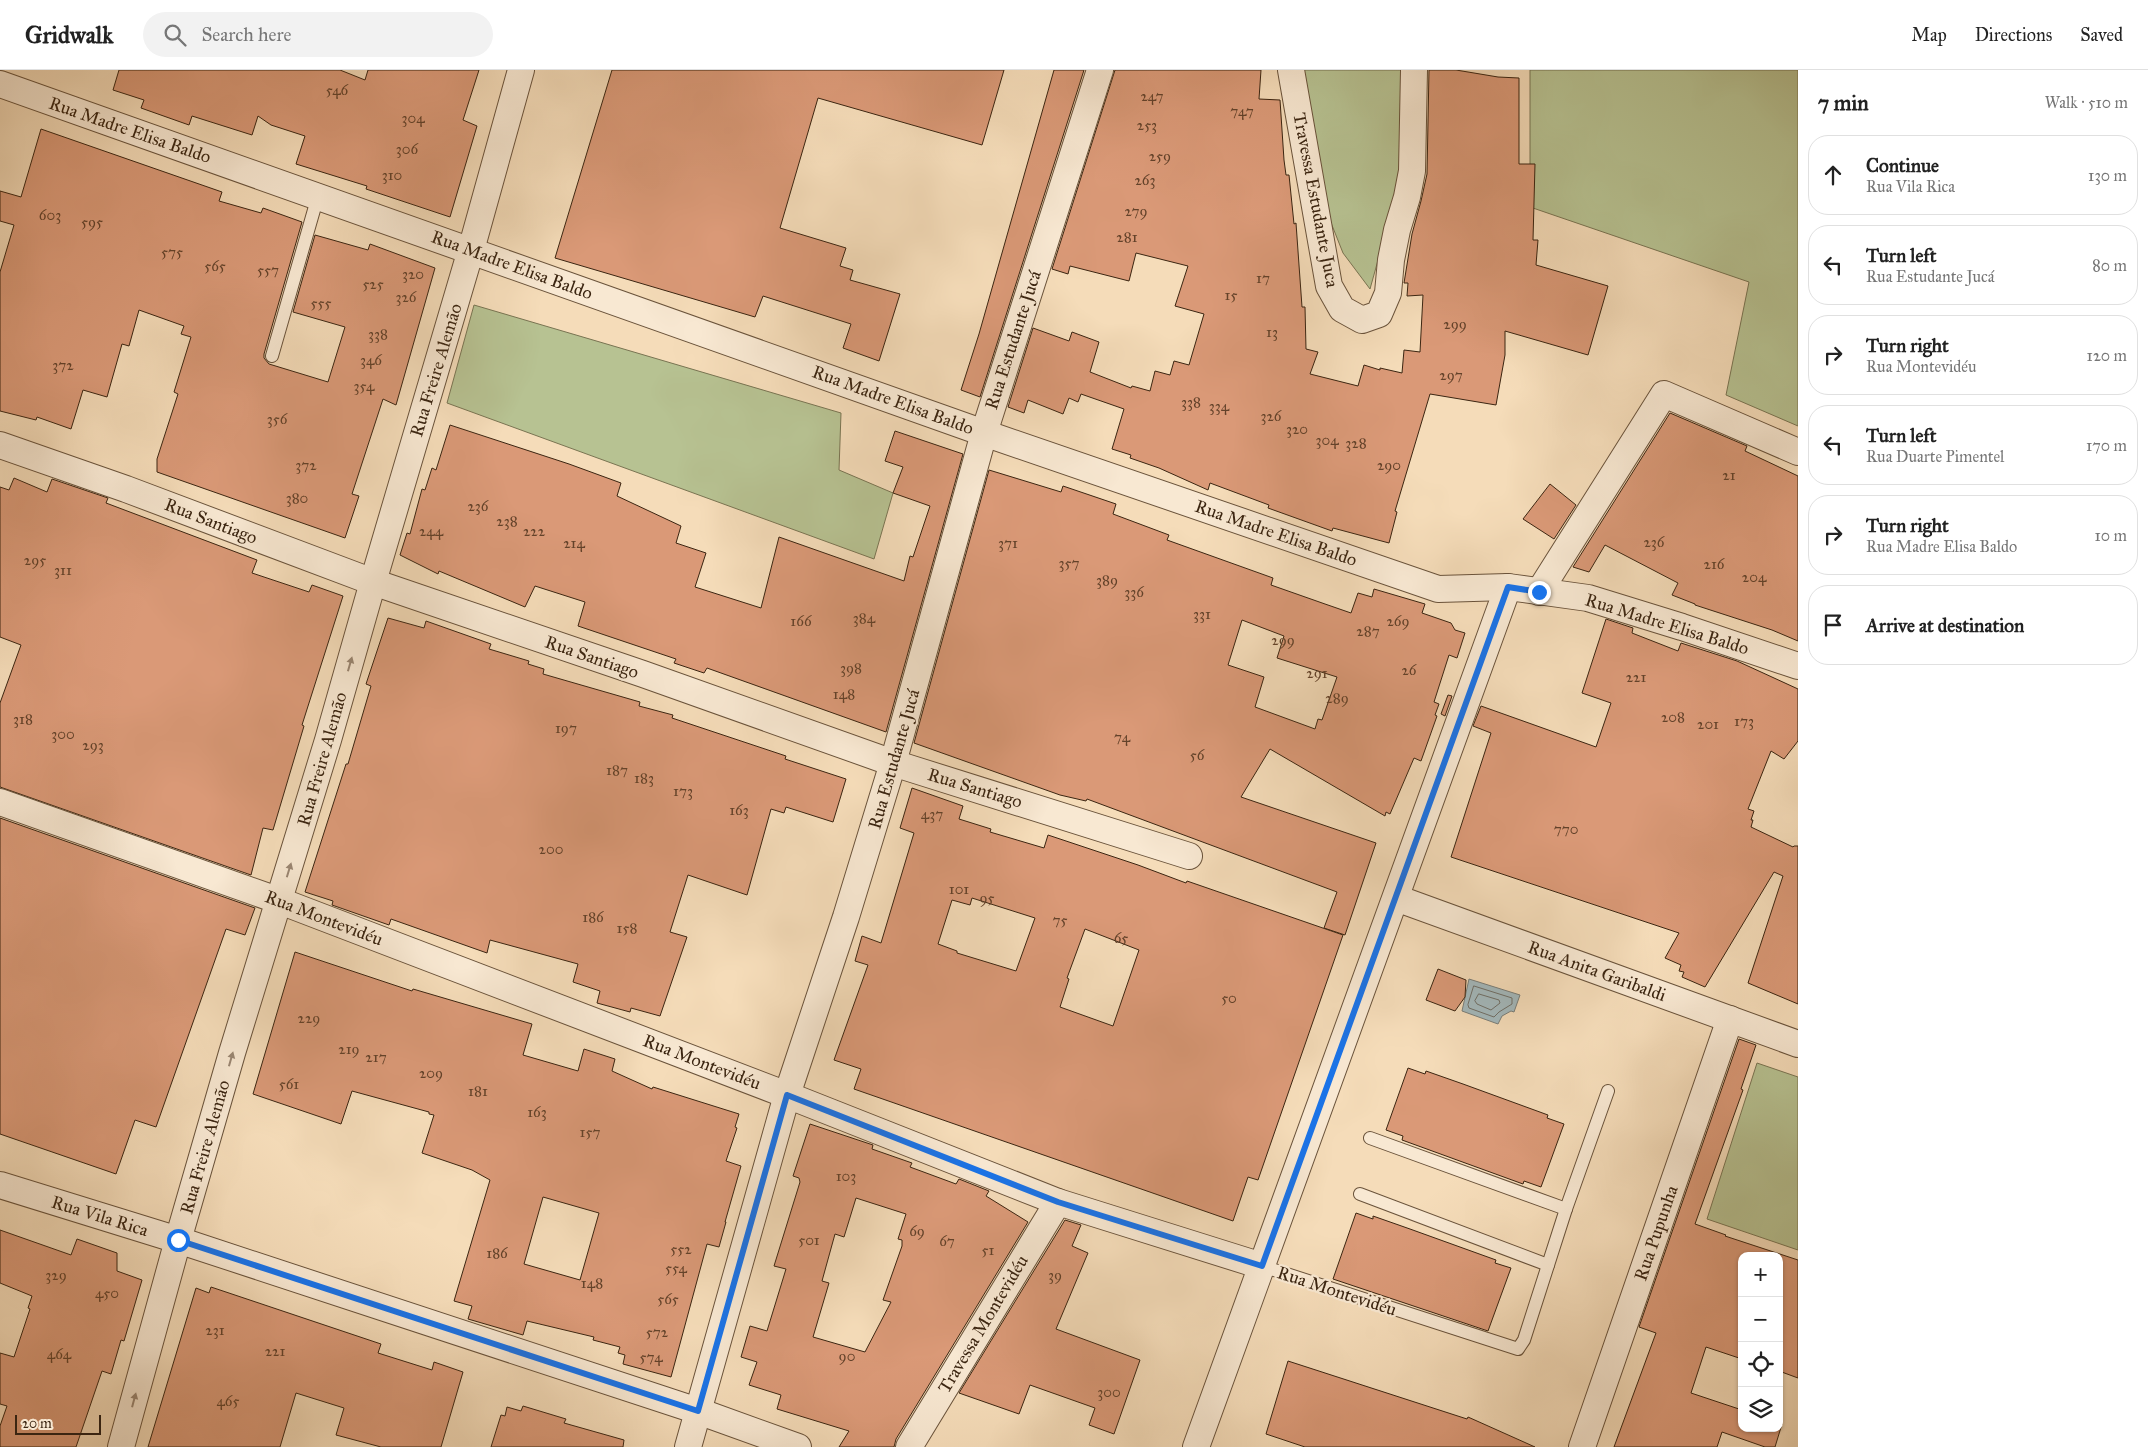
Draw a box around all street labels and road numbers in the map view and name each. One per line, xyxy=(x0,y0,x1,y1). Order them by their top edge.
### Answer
street label: Rua Madre Elisa Baldo xyxy=(46,92,214,168)
street label: Travessa Estudante Juca xyxy=(1287,111,1344,290)
street label: Rua Madre Elisa Baldo xyxy=(428,226,596,304)
street label: Rua Estudante Jucá xyxy=(980,267,1047,413)
street label: Rua Freire Alemão xyxy=(405,301,467,439)
street label: Rua Madre Elisa Baldo xyxy=(809,361,977,439)
street label: Rua Santiago xyxy=(161,493,261,550)
street label: Rua Madre Elisa Baldo xyxy=(1192,495,1360,571)
street label: Rua Madre Elisa Baldo xyxy=(1582,589,1752,659)
street label: Rua Santiago xyxy=(542,631,642,684)
street label: Rua Estudante Jucá xyxy=(863,686,926,832)
street label: Rua Freire Alemão xyxy=(292,689,352,829)
street label: Rua Santiago xyxy=(925,763,1025,814)
street label: Rua Montevidéu xyxy=(262,885,386,951)
street label: Rua Anita Garibaldi xyxy=(1525,936,1669,1006)
street label: Rua Montevidéu xyxy=(640,1029,764,1095)
street label: Rua Freire Alemão xyxy=(175,1077,235,1217)
street label: Rua Pupunha xyxy=(1629,1182,1683,1284)
street label: Rua Vila Rica xyxy=(49,1191,151,1241)
street label: Travessa Montevidéu xyxy=(933,1251,1033,1397)
street label: Rua Montevidéu xyxy=(1275,1261,1400,1321)

